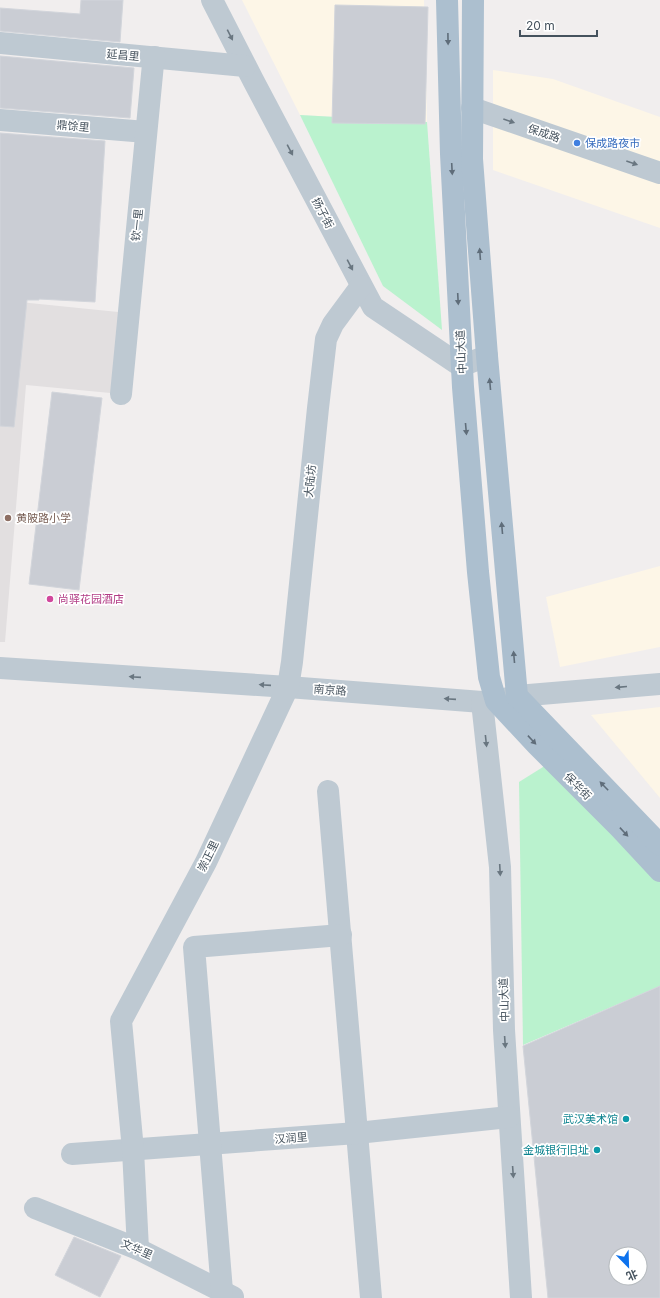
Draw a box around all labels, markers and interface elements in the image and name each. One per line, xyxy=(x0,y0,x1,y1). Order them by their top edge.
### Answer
scale bar xyxy=(520,12,597,38)
text: 20 m xyxy=(526,18,555,33)
one-way arrow xyxy=(227,29,233,41)
one-way arrow xyxy=(445,33,451,46)
street label: 延昌里 xyxy=(106,47,140,63)
street label: 鼎馀里 xyxy=(56,118,90,134)
one-way arrow xyxy=(504,118,516,124)
street label: 保成路 xyxy=(526,121,562,145)
place label: 保成路夜市 xyxy=(585,136,640,150)
marker: 保成路夜市 xyxy=(572,138,582,148)
one-way arrow xyxy=(286,144,293,156)
one-way arrow xyxy=(627,161,639,167)
one-way arrow xyxy=(448,163,455,175)
street label: 扬子街 xyxy=(309,195,337,231)
street label: 钦一里 xyxy=(128,208,146,242)
one-way arrow xyxy=(476,248,483,260)
one-way arrow xyxy=(347,259,354,271)
one-way arrow xyxy=(455,293,461,306)
street label: 中山大道 xyxy=(453,330,469,374)
one-way arrow xyxy=(486,378,493,390)
one-way arrow xyxy=(463,422,469,435)
street label: 大陆坊 xyxy=(301,464,319,498)
place label: 黄陂路小学 xyxy=(16,511,71,525)
marker: 黄陂路小学 xyxy=(3,513,13,523)
one-way arrow xyxy=(499,521,506,534)
place label: 尚驿花园酒店 xyxy=(58,592,124,606)
marker: 尚驿花园酒店 xyxy=(45,594,55,604)
one-way arrow xyxy=(510,651,517,663)
one-way arrow xyxy=(129,673,141,680)
one-way arrow xyxy=(259,682,271,689)
street label: 南京路 xyxy=(313,682,347,698)
one-way arrow xyxy=(615,684,627,690)
one-way arrow xyxy=(444,696,456,703)
one-way arrow xyxy=(483,735,490,747)
one-way arrow xyxy=(527,735,537,745)
street label: 保华街 xyxy=(561,769,595,803)
one-way arrow xyxy=(600,782,609,791)
one-way arrow xyxy=(619,827,629,837)
street label: 崇正里 xyxy=(194,838,222,874)
one-way arrow xyxy=(496,864,503,876)
street label: 中山大道 xyxy=(496,978,512,1022)
one-way arrow xyxy=(502,1036,509,1048)
place label: 武汉美术馆 xyxy=(563,1112,618,1126)
marker: 武汉美术馆 xyxy=(621,1114,631,1124)
street label: 汉润里 xyxy=(274,1130,308,1146)
place label: 金城银行旧址 xyxy=(523,1143,589,1157)
marker: 金城银行旧址 xyxy=(592,1145,602,1155)
one-way arrow xyxy=(510,1166,517,1178)
street label: 文华里 xyxy=(119,1236,155,1262)
north arrow xyxy=(608,1246,648,1286)
text: 北 xyxy=(624,1267,640,1284)

